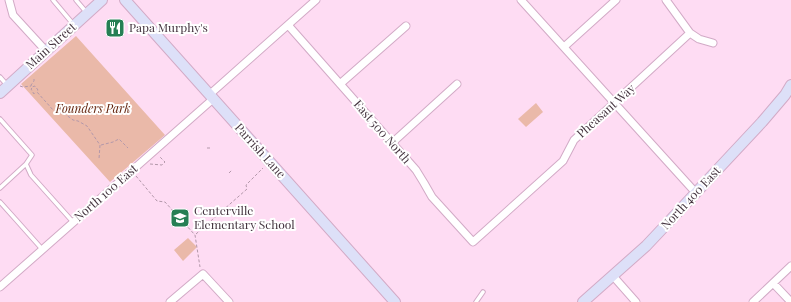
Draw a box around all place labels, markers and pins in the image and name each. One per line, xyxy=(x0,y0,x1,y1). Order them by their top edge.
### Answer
restaurant icon: Papa Murphy's xyxy=(104,17,126,39)
place label: Papa Murphy's xyxy=(129,19,208,35)
place label: Centerville Elementary School xyxy=(194,202,295,232)
school or university icon: Centerville Elementary School xyxy=(169,207,191,229)

